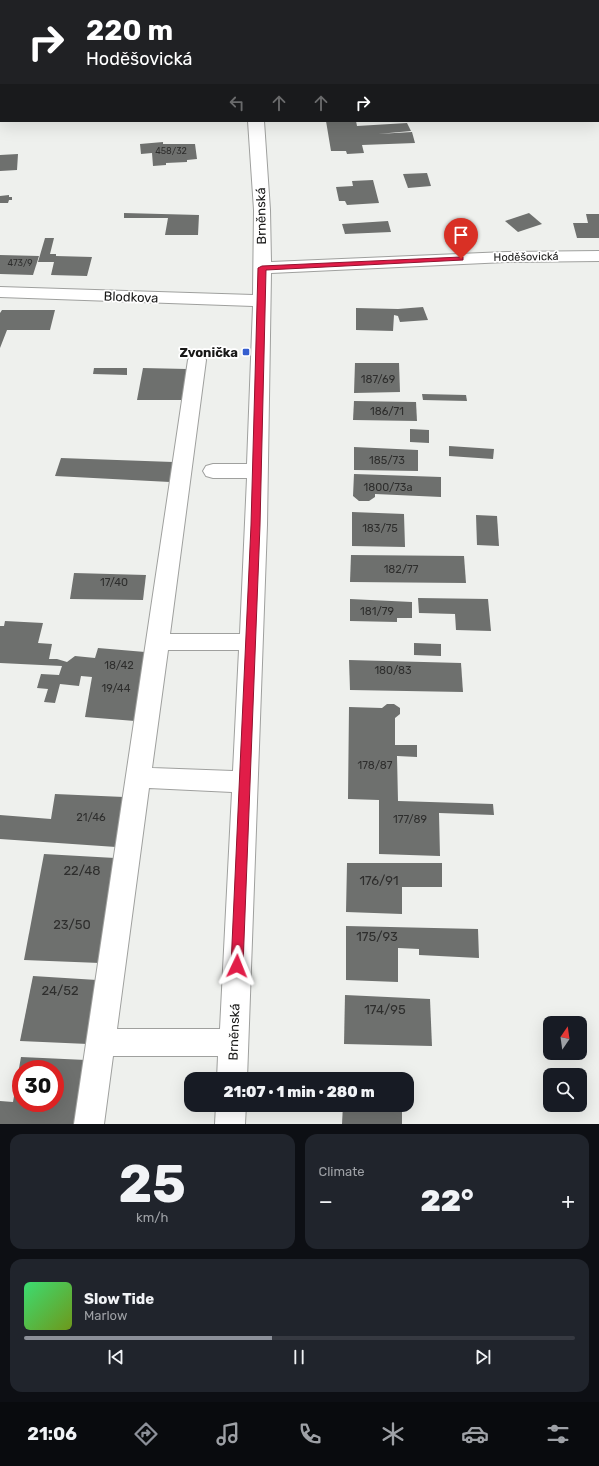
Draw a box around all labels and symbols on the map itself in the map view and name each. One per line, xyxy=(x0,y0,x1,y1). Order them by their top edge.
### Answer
house number: 458/32 xyxy=(155,146,187,156)
street label: Brněnská xyxy=(253,187,269,245)
pin xyxy=(444,218,478,259)
street label: Hoděšovická xyxy=(493,250,559,264)
house number: 473/9 xyxy=(7,258,33,268)
street label: Blodkova xyxy=(103,289,159,305)
place label: Zvonička xyxy=(179,345,238,360)
marker: Zvonička xyxy=(241,347,251,357)
house number: 187/69 xyxy=(361,373,395,386)
house number: 186/71 xyxy=(370,405,404,418)
house number: 185/73 xyxy=(369,454,405,467)
house number: 1800/73a xyxy=(363,481,413,494)
house number: 183/75 xyxy=(362,522,398,535)
house number: 182/77 xyxy=(384,563,419,576)
house number: 17/40 xyxy=(100,576,128,589)
house number: 181/79 xyxy=(360,605,394,618)
house number: 18/42 xyxy=(104,659,134,672)
house number: 180/83 xyxy=(374,664,412,677)
house number: 19/44 xyxy=(102,682,131,695)
house number: 178/87 xyxy=(357,759,393,772)
house number: 21/46 xyxy=(76,811,106,824)
house number: 177/89 xyxy=(393,813,427,826)
house number: 22/48 xyxy=(63,863,101,878)
house number: 176/91 xyxy=(359,873,399,888)
house number: 23/50 xyxy=(53,917,91,932)
house number: 175/93 xyxy=(356,929,398,944)
position arrow xyxy=(216,945,258,987)
house number: 24/52 xyxy=(41,983,79,998)
house number: 174/95 xyxy=(364,1002,406,1017)
street label: Brněnská xyxy=(226,1003,242,1061)
north arrow xyxy=(543,1016,587,1060)
speed limit sign: 30 xyxy=(12,1060,64,1112)

